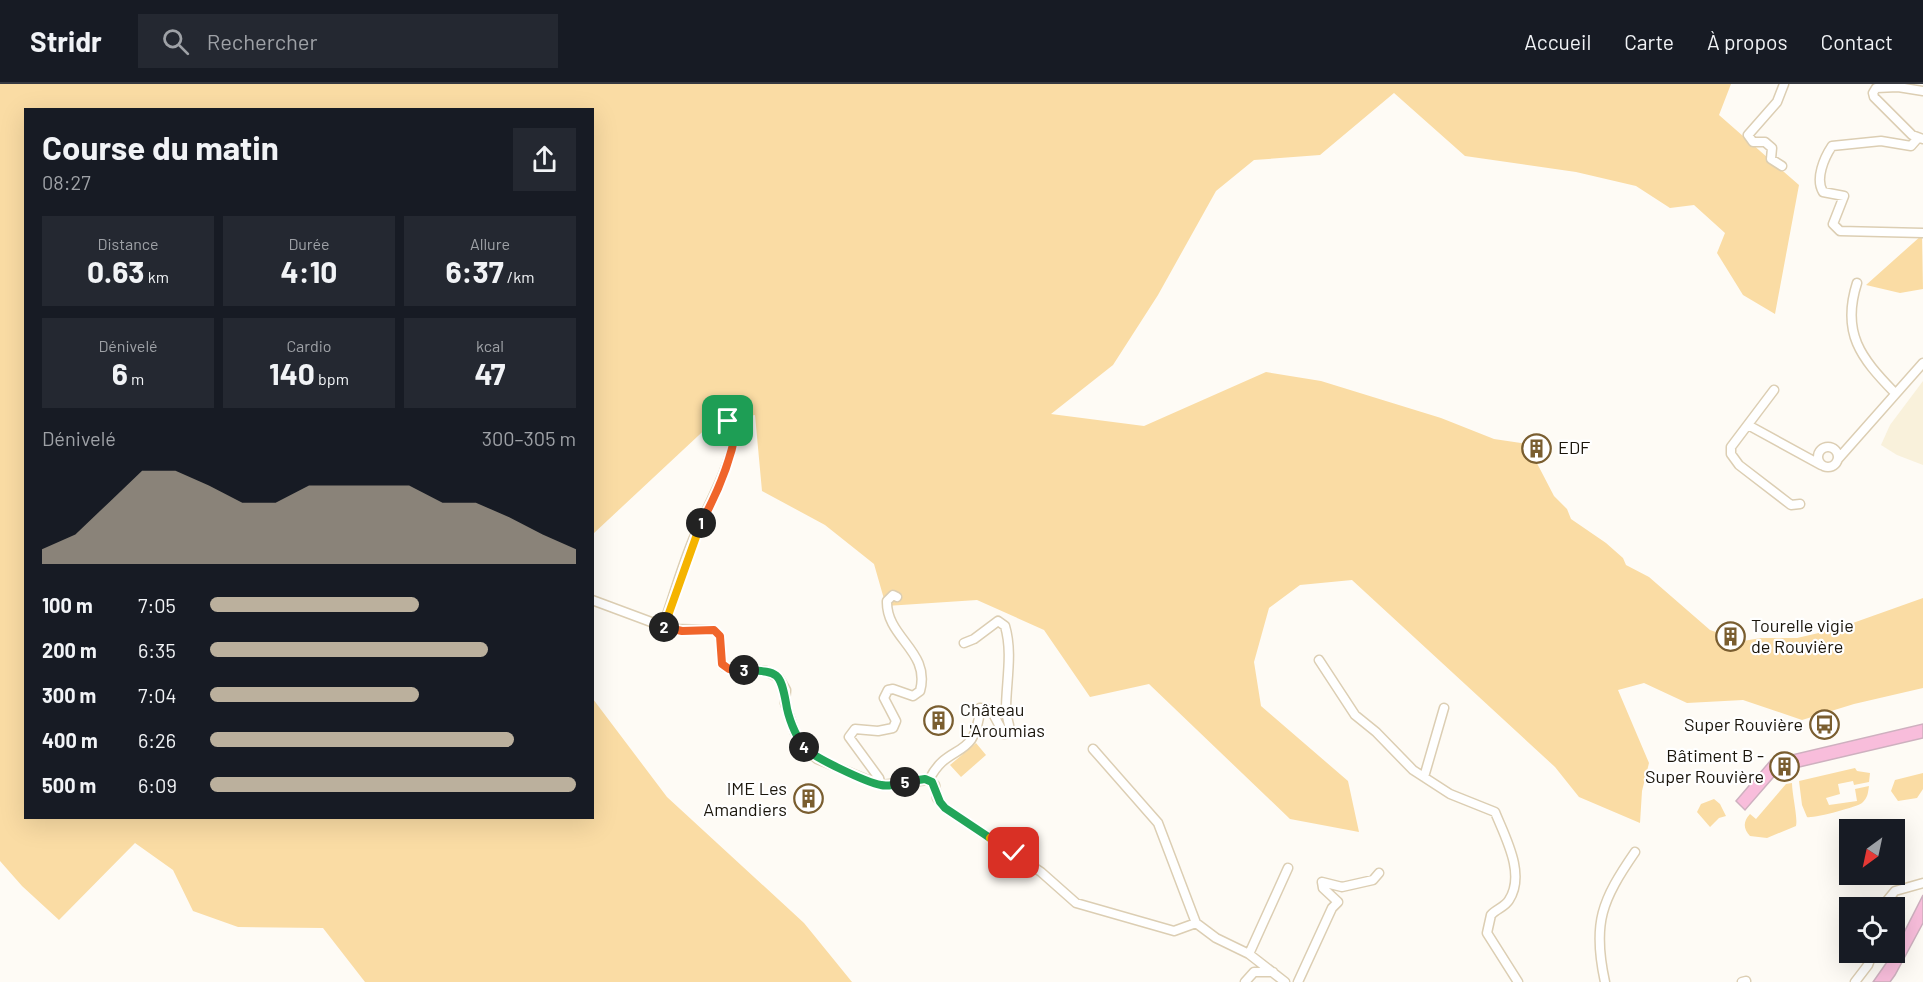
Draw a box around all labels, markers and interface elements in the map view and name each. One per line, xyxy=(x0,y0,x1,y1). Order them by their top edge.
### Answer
search box xyxy=(138,14,558,68)
text: Stridr xyxy=(30,24,102,58)
icon: search xyxy=(159,25,192,58)
text: Rechercher xyxy=(207,28,318,54)
text: Accueil xyxy=(1524,29,1591,54)
text: Carte xyxy=(1624,29,1674,54)
text: À propos xyxy=(1707,29,1788,54)
text: Contact xyxy=(1821,29,1893,54)
text: Course du matin xyxy=(42,127,279,167)
button: share xyxy=(513,128,576,191)
text: 08:27 xyxy=(42,170,91,194)
text: Distance xyxy=(98,234,158,253)
text: Durée xyxy=(288,234,330,253)
text: Allure xyxy=(470,234,510,253)
text: 0.63 xyxy=(87,253,145,289)
text: 4:10 xyxy=(281,253,337,289)
text: 6:37 xyxy=(446,253,504,289)
text: km xyxy=(145,267,169,286)
text: /km xyxy=(504,267,534,286)
text: Dénivelé xyxy=(98,336,158,355)
text: Cardio xyxy=(286,336,332,355)
text: kcal xyxy=(476,336,504,355)
text: 6 xyxy=(112,355,128,391)
text: 140 xyxy=(269,355,315,391)
text: 47 xyxy=(475,355,505,391)
text: m xyxy=(128,369,144,388)
text: bpm xyxy=(315,369,349,388)
pin xyxy=(702,395,753,446)
icon: arrive xyxy=(711,404,744,437)
text: Dénivelé xyxy=(42,426,116,450)
text: 300–305 m xyxy=(482,426,576,450)
building icon: EDF xyxy=(1521,432,1553,464)
place label: EDF xyxy=(1558,436,1590,458)
pin: 1 xyxy=(686,508,716,538)
text: 1 xyxy=(698,513,704,532)
text: 100 m xyxy=(42,593,93,617)
text: 7:05 xyxy=(138,593,176,617)
pin: 2 xyxy=(649,612,679,642)
place label: Tourelle vigie de Rouvière xyxy=(1751,614,1854,657)
text: 2 xyxy=(660,617,668,636)
building icon: Tourelle vigie de Rouvière xyxy=(1714,620,1746,652)
text: 200 m xyxy=(42,638,97,662)
text: 6:35 xyxy=(138,638,176,662)
pin: 3 xyxy=(729,655,759,685)
text: 3 xyxy=(740,660,748,679)
text: 300 m xyxy=(42,683,96,707)
text: 7:04 xyxy=(138,683,177,707)
place label: Château L'Aroumias xyxy=(960,698,1045,741)
building icon: Château L'Aroumias xyxy=(923,704,955,736)
bus stop icon: Super Rouvière xyxy=(1808,709,1840,741)
place label: Super Rouvière xyxy=(1684,713,1803,735)
text: 400 m xyxy=(42,728,98,752)
text: 6:26 xyxy=(138,728,176,752)
pin: 4 xyxy=(789,732,819,762)
text: 4 xyxy=(799,737,809,756)
place label: Bâtiment B - Super Rouvière xyxy=(1645,744,1764,787)
building icon: Bâtiment B - Super Rouvière xyxy=(1769,750,1801,782)
pin: 5 xyxy=(890,767,920,797)
text: 5 xyxy=(901,772,909,791)
text: 500 m xyxy=(42,773,96,797)
text: 6:09 xyxy=(138,773,177,797)
place label: IME Les Amandiers xyxy=(703,777,787,820)
building icon: IME Les Amandiers xyxy=(792,783,824,815)
north arrow xyxy=(1839,819,1905,885)
map controls xyxy=(1839,819,1905,963)
pin xyxy=(988,827,1039,878)
icon: check xyxy=(997,836,1030,869)
button: locate xyxy=(1839,897,1905,963)

